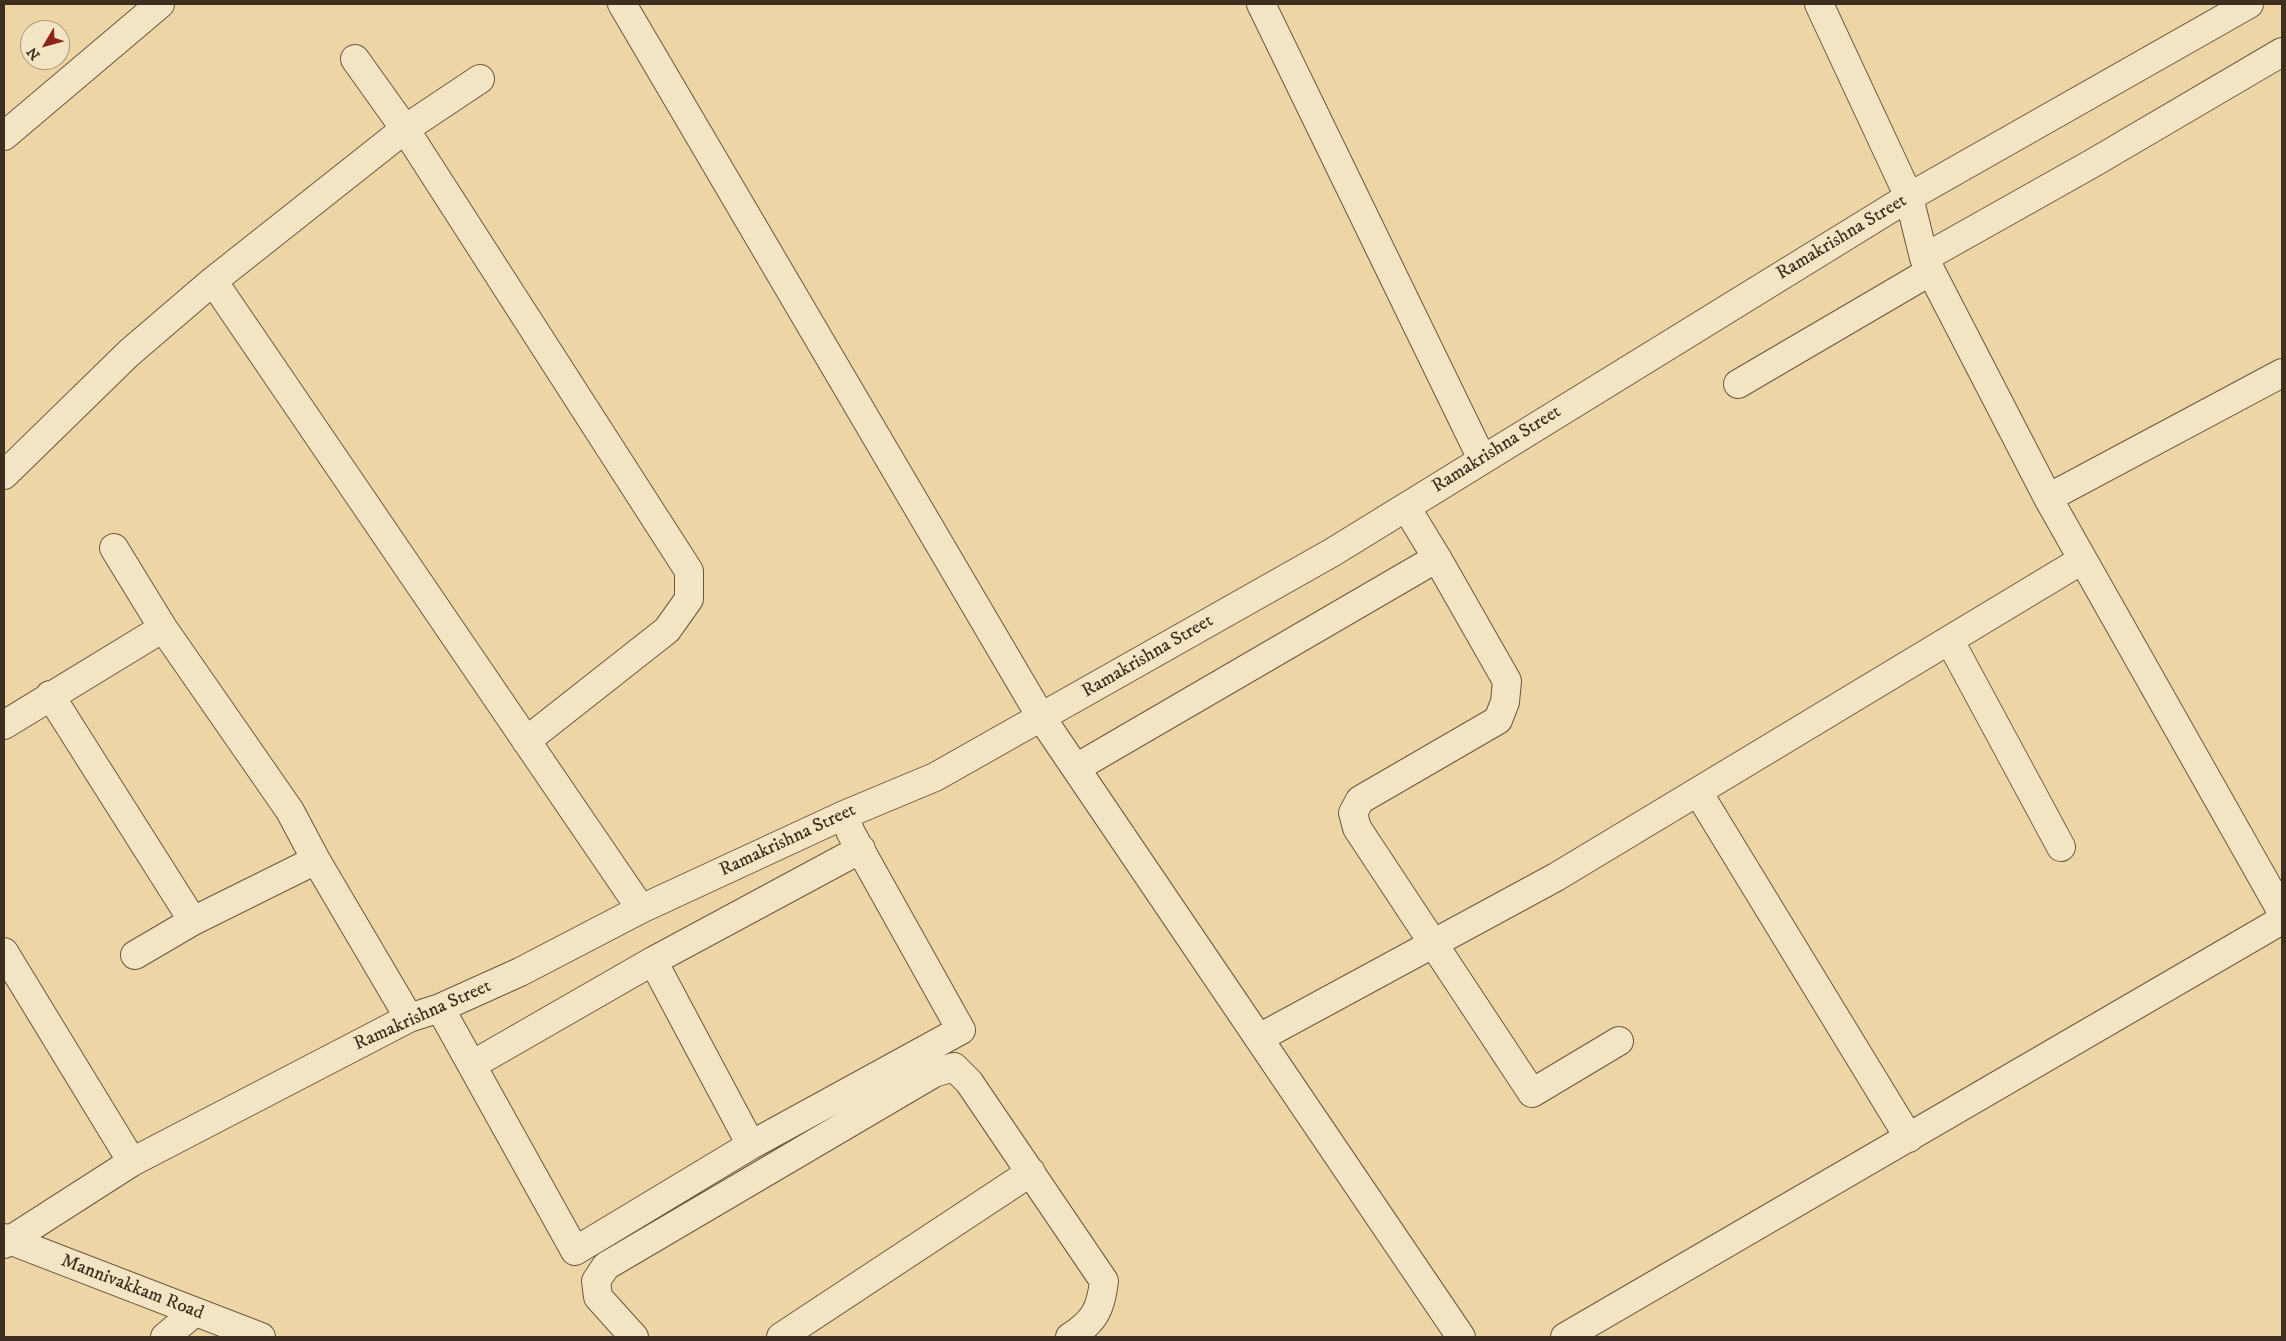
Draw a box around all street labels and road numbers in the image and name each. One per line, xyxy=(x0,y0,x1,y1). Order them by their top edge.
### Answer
street label: Ramakrishna Street xyxy=(1773,190,1911,286)
street label: Ramakrishna Street xyxy=(1428,401,1566,499)
street label: Ramakrishna Street xyxy=(1078,610,1218,704)
street label: Ramakrishna Street xyxy=(716,799,860,883)
street label: Ramakrishna Street xyxy=(351,976,495,1056)
street label: Mannivakkam Road xyxy=(57,1250,207,1326)

